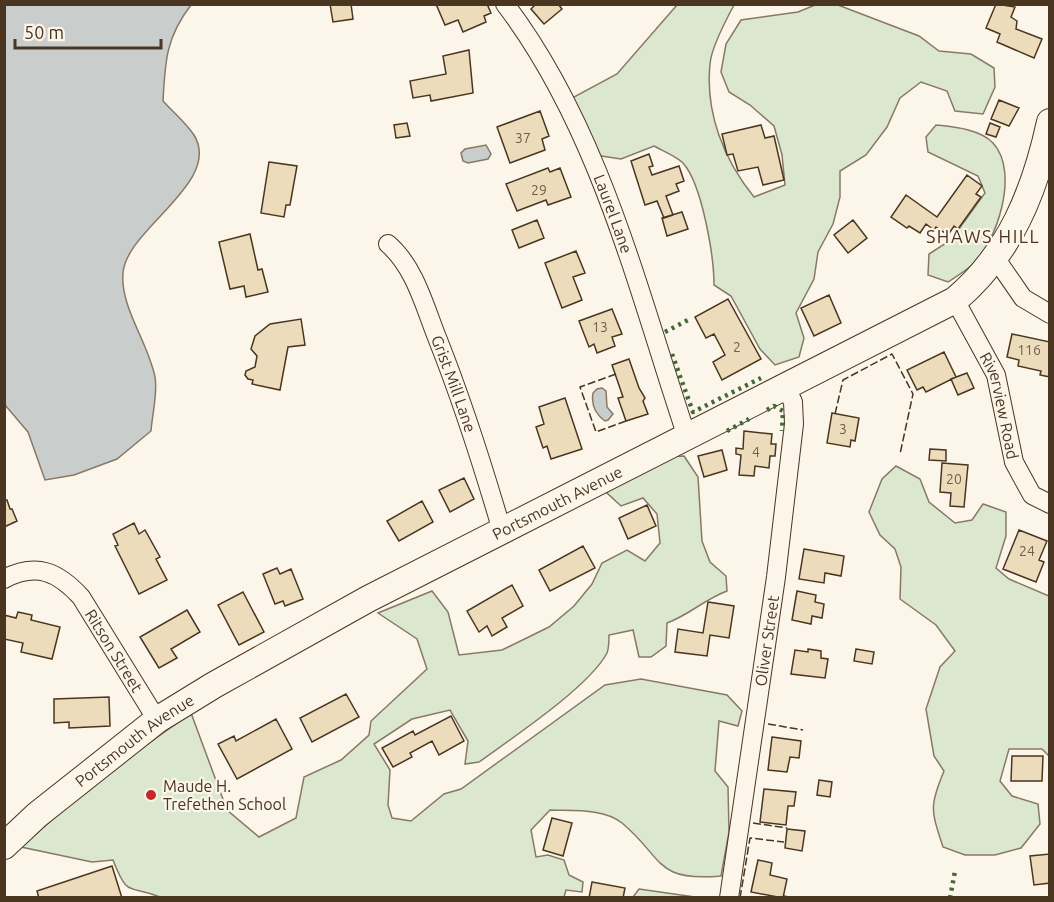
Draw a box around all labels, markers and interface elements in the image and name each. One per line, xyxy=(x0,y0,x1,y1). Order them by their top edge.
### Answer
scale bar xyxy=(15,12,160,50)
text: 50 m xyxy=(24,22,64,42)
house number: 37 xyxy=(515,130,531,146)
street label: Laurel Lane xyxy=(590,172,636,256)
house number: 29 xyxy=(531,182,547,198)
district label: SHAWS HILL xyxy=(926,226,1040,246)
house number: 13 xyxy=(592,319,608,335)
street label: Grist Mill Lane xyxy=(428,333,480,435)
house number: 2 xyxy=(733,339,741,355)
house number: 116 xyxy=(1017,342,1041,358)
street label: Riverview Road xyxy=(976,349,1022,461)
house number: 3 xyxy=(839,421,847,437)
house number: 4 xyxy=(752,444,760,460)
street label: Portsmouth Avenue xyxy=(489,462,625,543)
house number: 20 xyxy=(946,471,962,487)
house number: 24 xyxy=(1019,543,1035,559)
street label: Oliver Street xyxy=(751,593,782,687)
street label: Ritson Street xyxy=(82,606,147,696)
street label: Portsmouth Avenue xyxy=(71,691,197,790)
place label: Maude H. Trefethen School xyxy=(163,777,286,813)
marker: Maude H. Trefethen School xyxy=(144,788,158,802)

